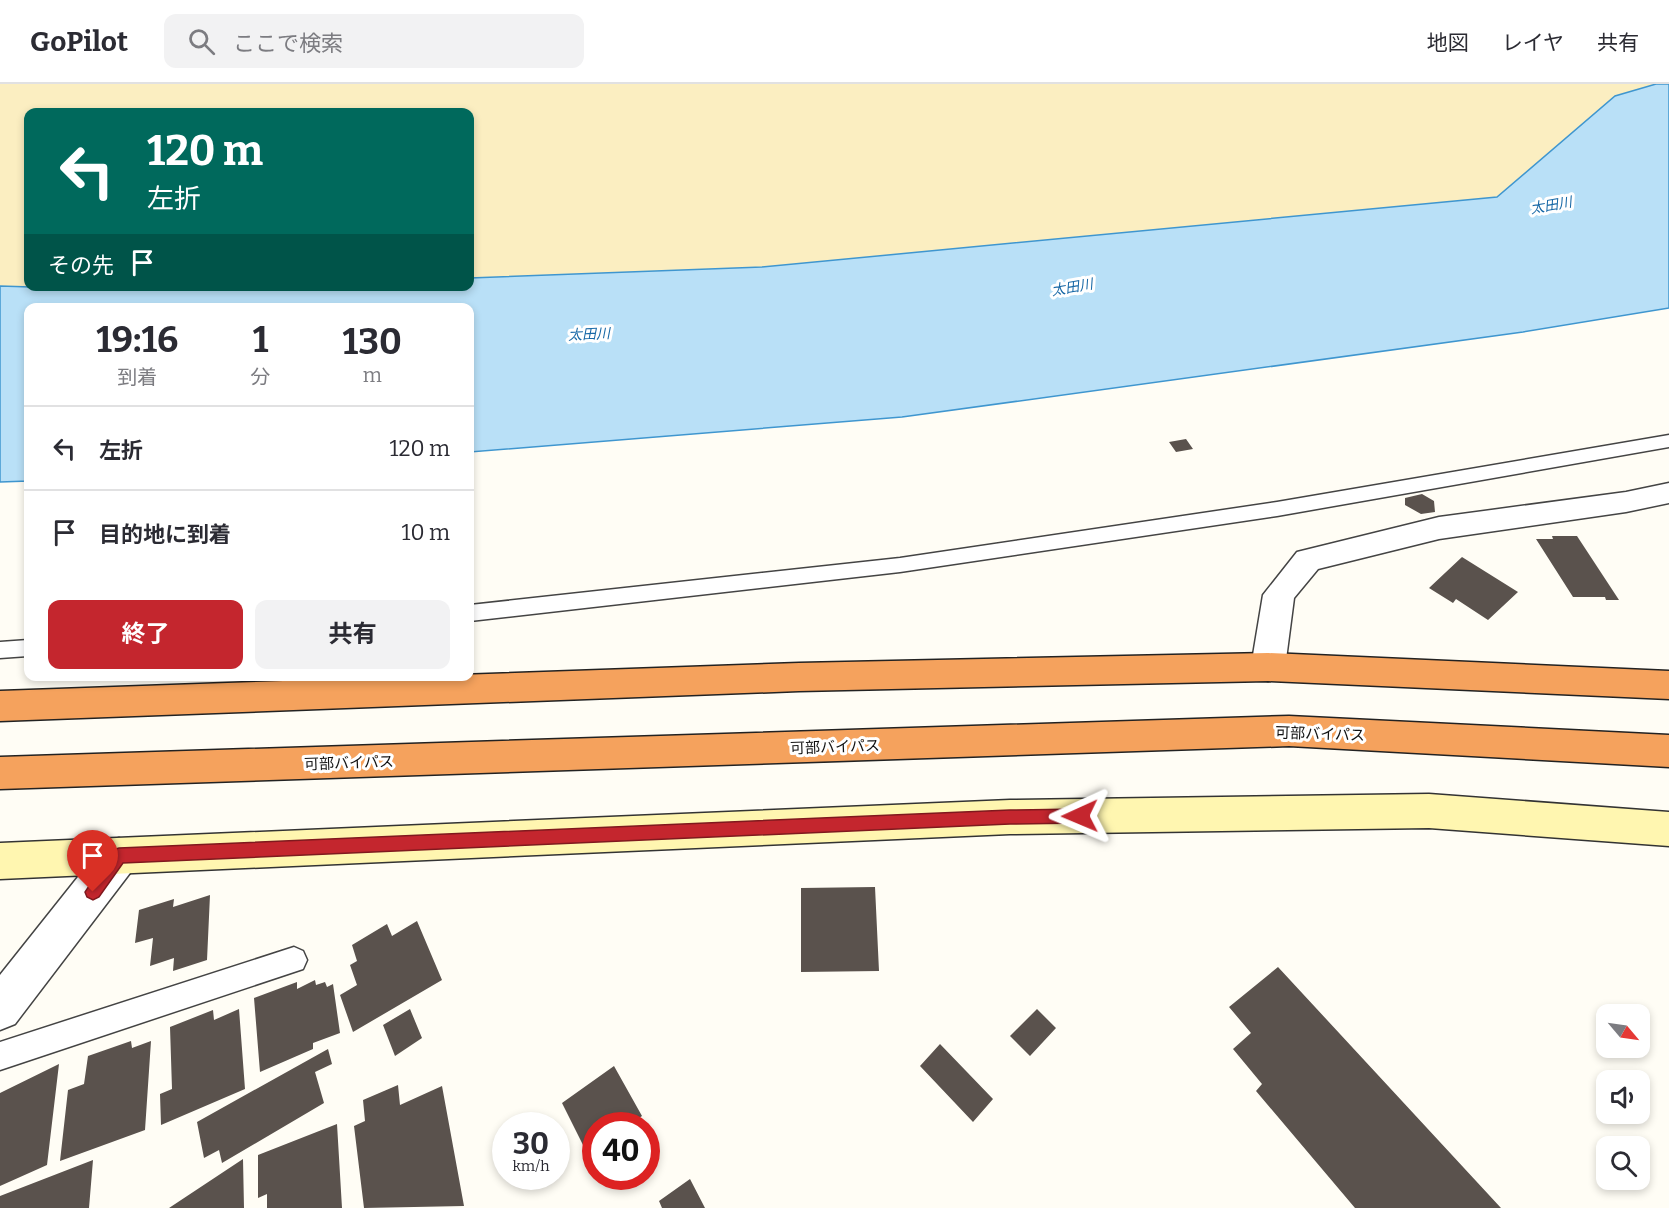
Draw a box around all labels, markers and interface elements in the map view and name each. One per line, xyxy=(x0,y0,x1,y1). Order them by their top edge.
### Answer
search box xyxy=(164,14,584,68)
text: GoPilot xyxy=(30,25,128,58)
icon: search xyxy=(185,25,218,58)
text: ここで検索 xyxy=(233,30,343,57)
text: 地図 xyxy=(1427,30,1469,56)
text: レイヤ xyxy=(1502,30,1564,56)
text: 共有 xyxy=(1597,30,1639,56)
text: 120 m xyxy=(147,126,263,176)
icon: left xyxy=(48,132,126,210)
text: 左折 xyxy=(147,183,201,215)
water label: 太田川 xyxy=(1529,193,1575,218)
icon: arrive xyxy=(126,246,159,279)
text: その先 xyxy=(48,252,114,279)
water label: 太田川 xyxy=(1050,275,1096,300)
text: 19:16 xyxy=(96,318,178,362)
text: 1 xyxy=(253,318,268,362)
text: 130 xyxy=(343,320,402,364)
water label: 太田川 xyxy=(568,325,612,344)
text: m xyxy=(363,363,382,387)
text: 到着 xyxy=(117,365,157,389)
text: 分 xyxy=(250,365,270,389)
icon: left xyxy=(48,432,81,465)
text: 120 m xyxy=(390,435,450,462)
text: 左折 xyxy=(99,437,143,464)
icon: arrive xyxy=(48,516,81,549)
text: 10 m xyxy=(402,519,450,546)
text: 目的地に到着 xyxy=(99,521,231,548)
button: 終了 xyxy=(48,600,243,669)
button: 共有 xyxy=(255,600,450,669)
street label: 可部バイパス xyxy=(1275,723,1365,745)
street label: 可部バイパス xyxy=(790,736,880,758)
street label: 可部バイパス xyxy=(304,752,394,774)
position arrow xyxy=(1048,784,1112,848)
pin xyxy=(67,830,118,892)
icon: arrive xyxy=(76,839,109,872)
north arrow xyxy=(1596,1004,1650,1058)
map controls xyxy=(1596,1004,1650,1190)
button: sound xyxy=(1596,1070,1650,1124)
speed limit sign: 40 xyxy=(582,1112,660,1190)
text: 30 xyxy=(513,1126,549,1162)
button: search xyxy=(1596,1136,1650,1190)
text: km/h xyxy=(512,1157,550,1175)

